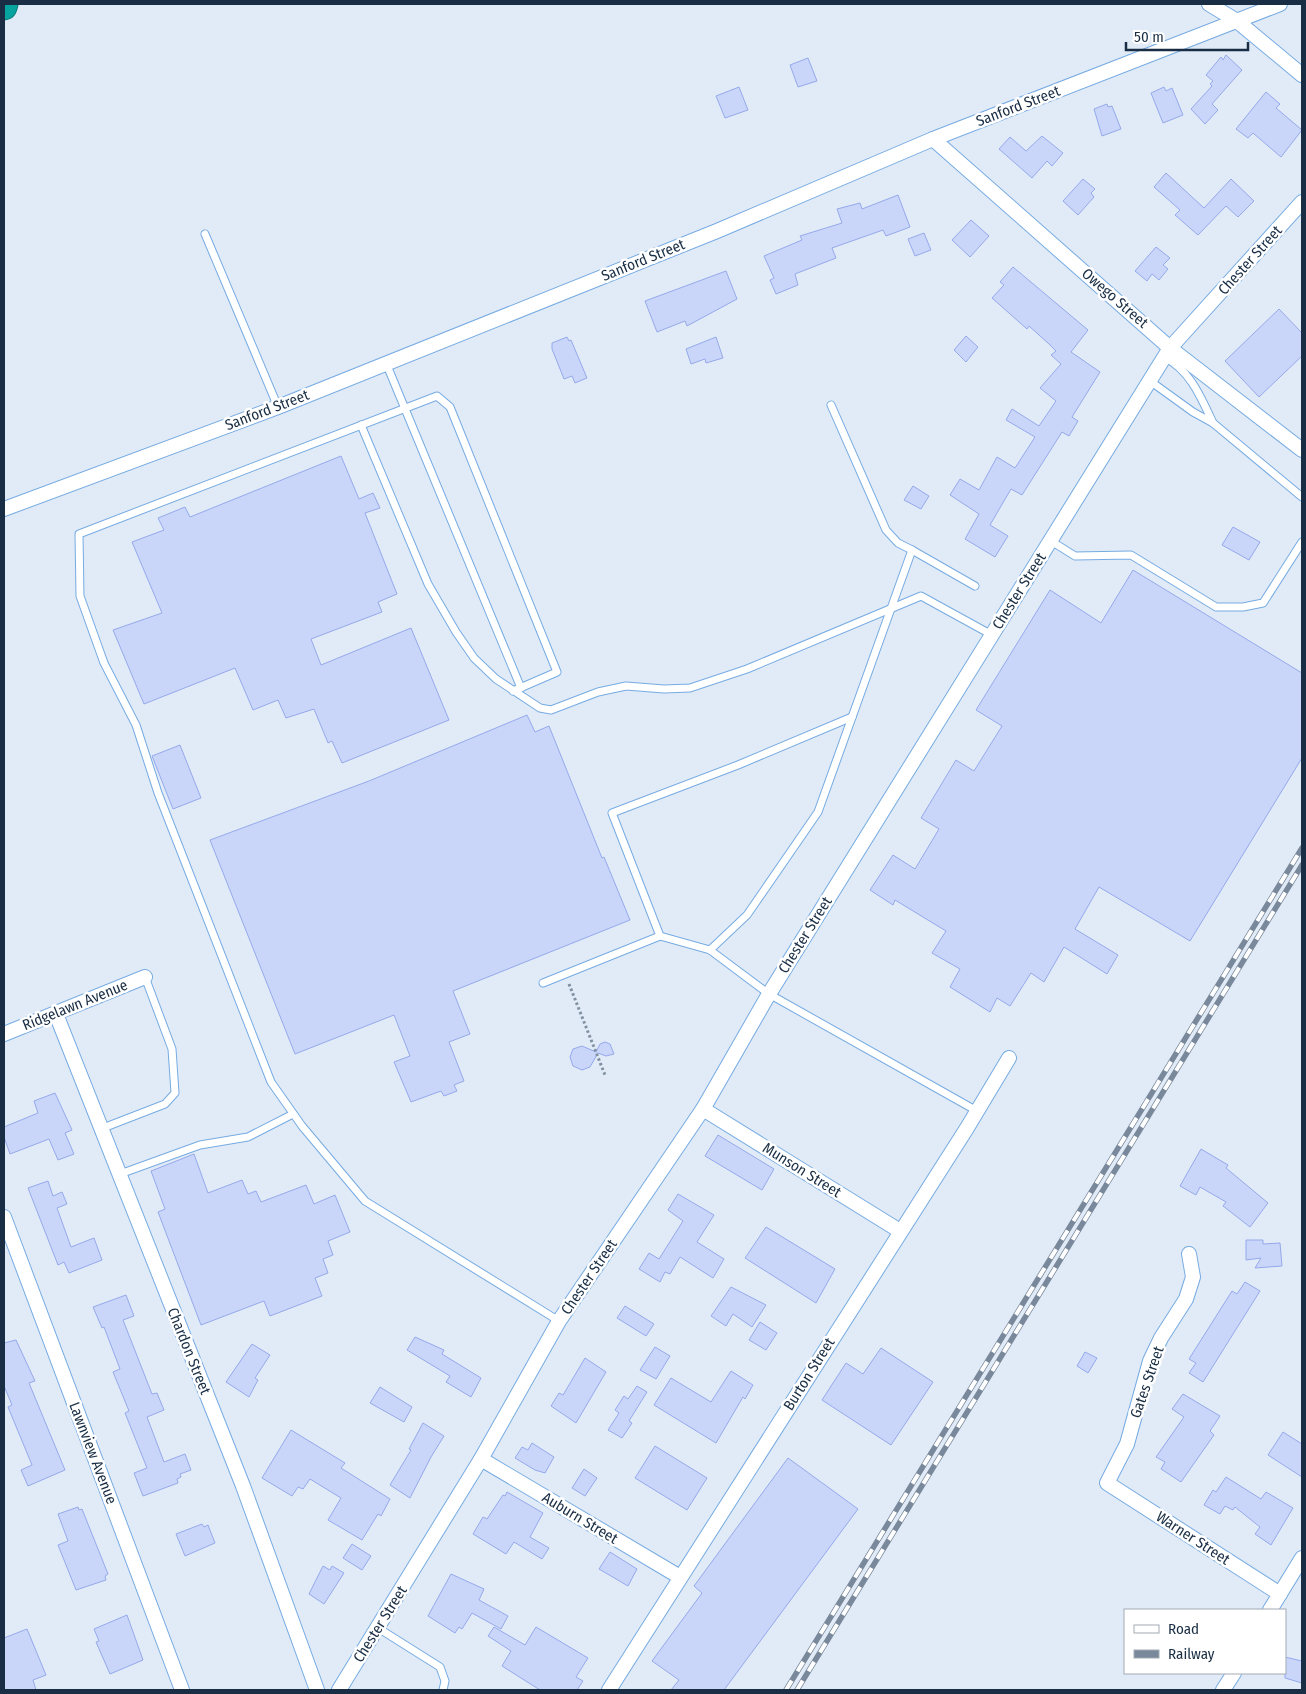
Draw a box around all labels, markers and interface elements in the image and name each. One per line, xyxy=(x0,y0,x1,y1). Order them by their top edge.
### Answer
scale bar xyxy=(1126,20,1248,52)
text: 50 m xyxy=(1134,28,1164,46)
street label: Sanford Street xyxy=(974,82,1063,130)
street label: Chester Street xyxy=(1214,222,1286,298)
street label: Sanford Street xyxy=(599,235,687,285)
street label: Owego Street xyxy=(1078,264,1152,332)
street label: Sanford Street xyxy=(223,386,312,434)
street label: Chester Street xyxy=(988,549,1050,633)
street label: Chester Street xyxy=(774,893,836,977)
street label: Ridgelawn Avenue xyxy=(20,976,130,1034)
street label: Munson Street xyxy=(759,1139,845,1201)
street label: Chester Street xyxy=(557,1236,621,1318)
street label: Chardon Street xyxy=(163,1305,215,1397)
street label: Burton Street xyxy=(780,1334,838,1414)
street label: Gates Street xyxy=(1126,1344,1168,1420)
street label: Lawnview Avenue xyxy=(65,1399,121,1507)
street label: Auburn Street xyxy=(539,1488,621,1548)
street label: Warner Street xyxy=(1153,1507,1233,1569)
street label: Chester Street xyxy=(349,1582,411,1666)
legend xyxy=(1124,1609,1286,1674)
text: Road xyxy=(1168,1620,1199,1638)
text: Railway xyxy=(1168,1645,1215,1663)

